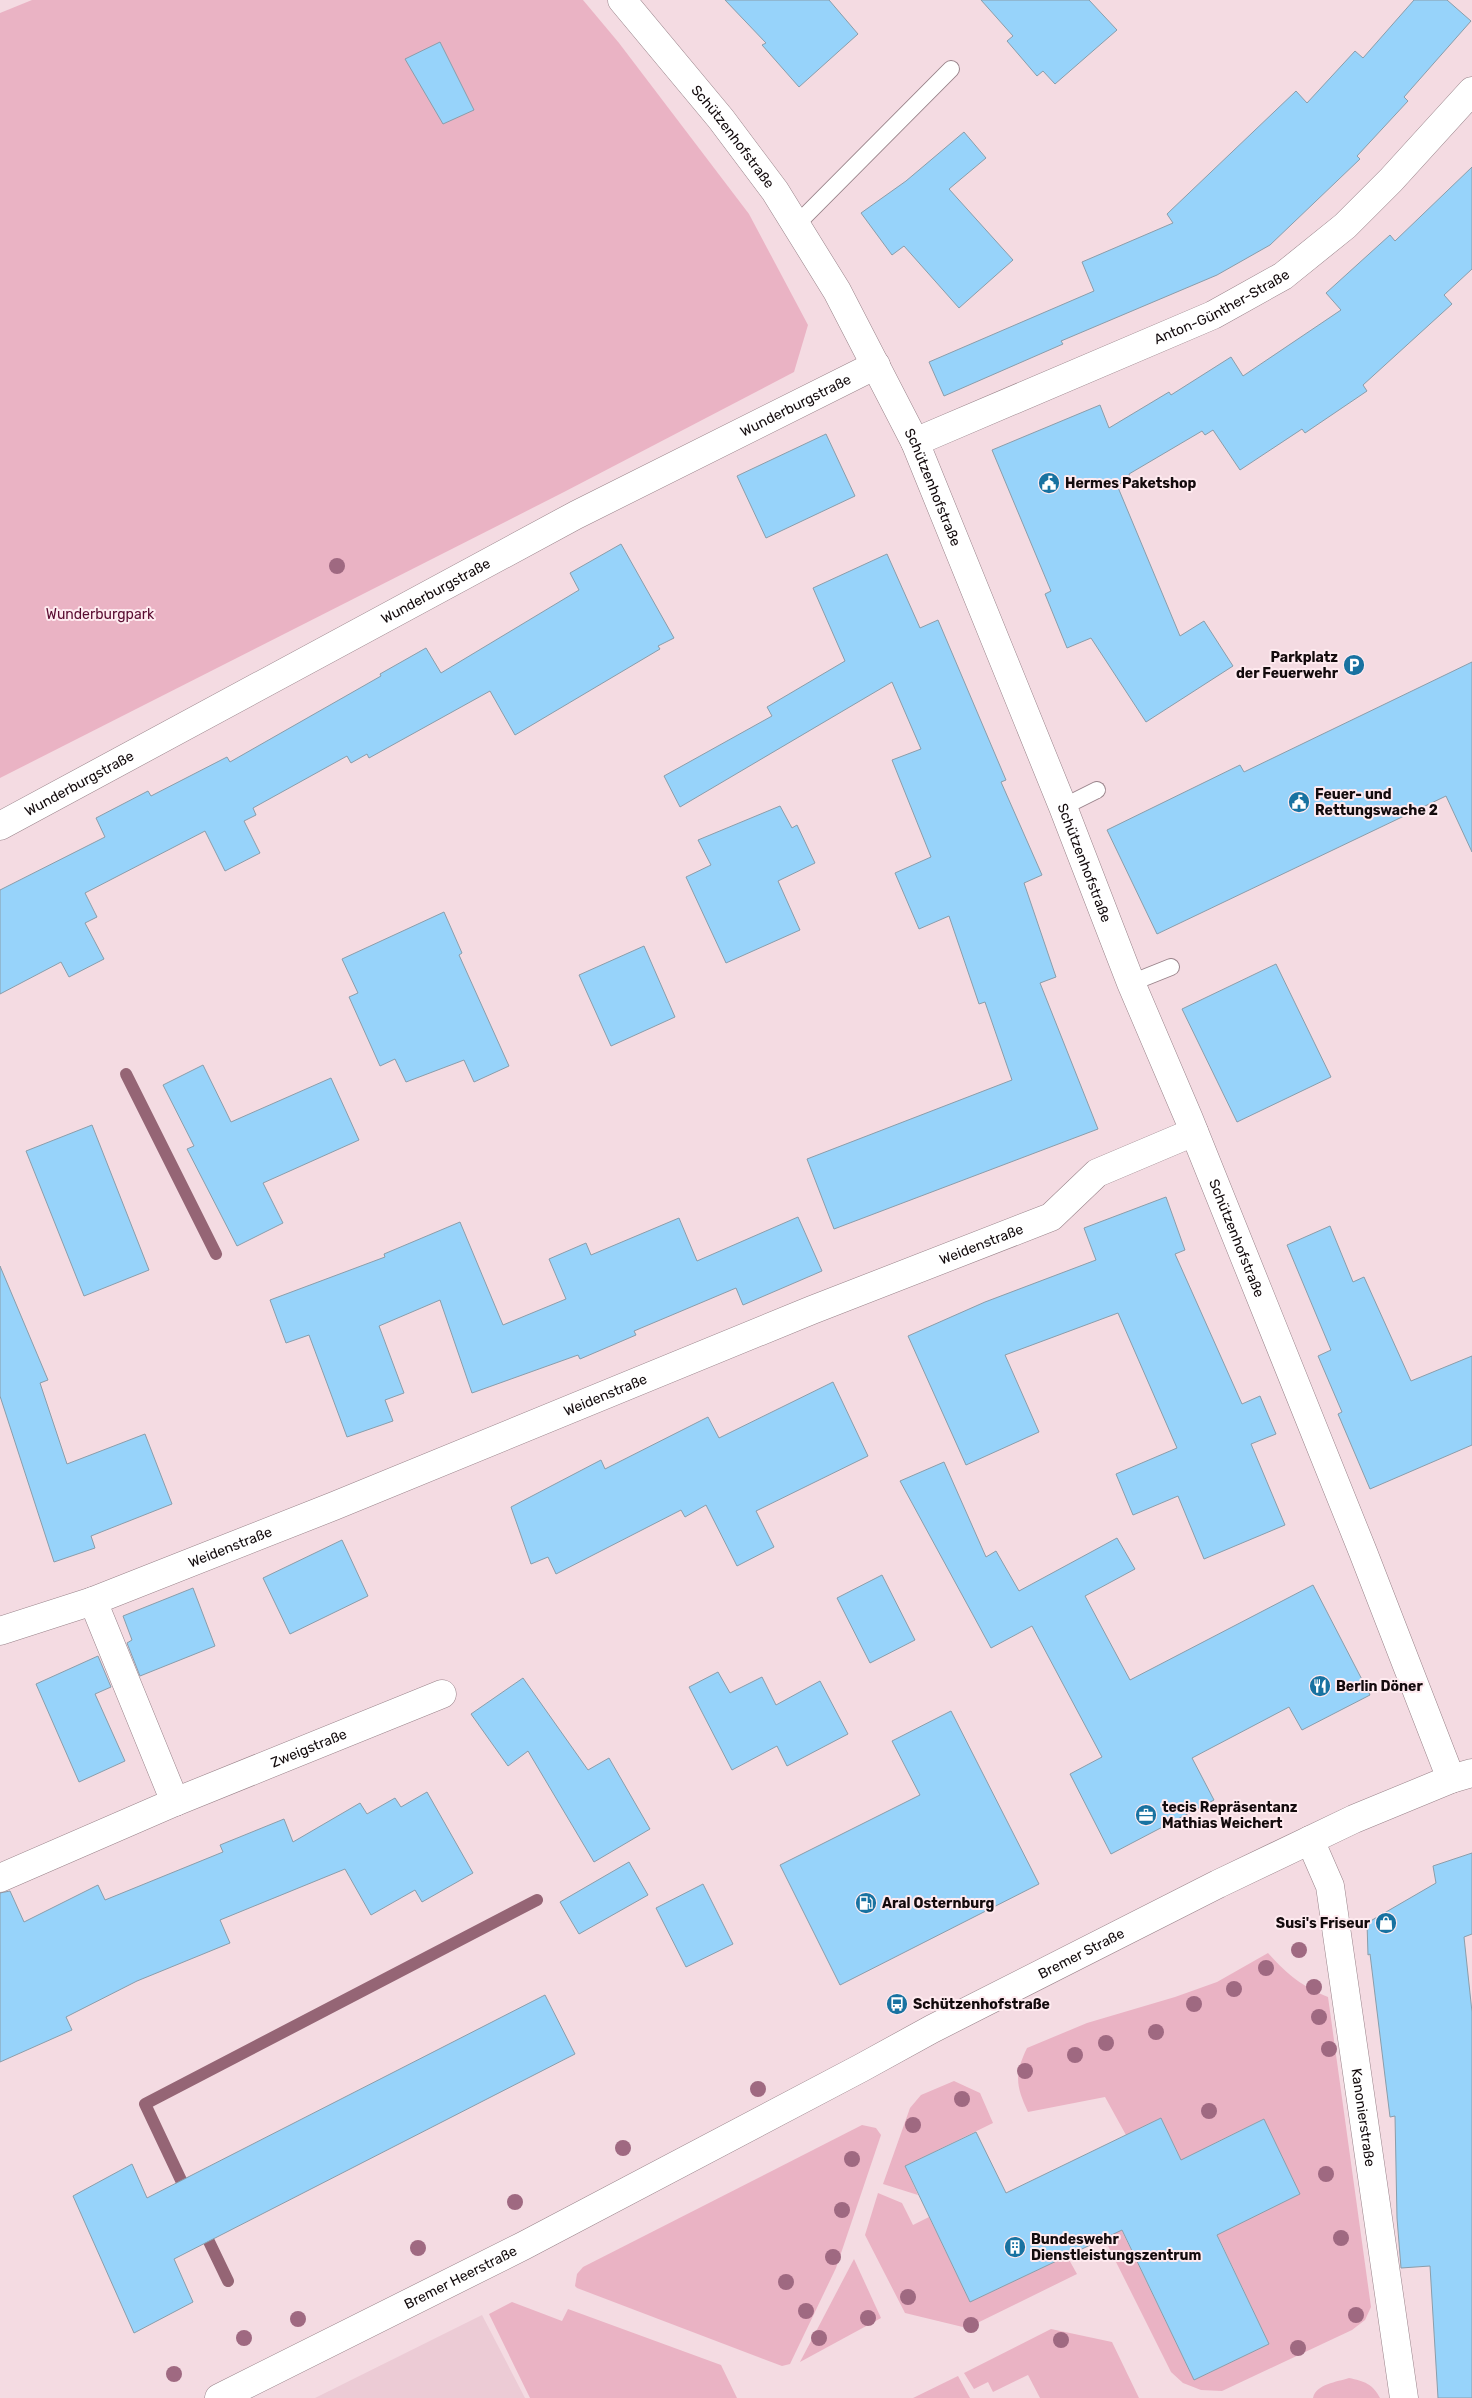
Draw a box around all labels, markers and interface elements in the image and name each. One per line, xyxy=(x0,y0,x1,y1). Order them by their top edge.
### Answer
street label: Schützenhofstraße xyxy=(688,81,778,192)
street label: Anton-Günther-Straße xyxy=(1151,266,1293,348)
street label: Wunderburgstraße xyxy=(737,370,854,440)
street label: Schützenhofstraße xyxy=(901,425,965,549)
public building icon: Hermes Paketshop xyxy=(1037,471,1061,495)
place label: Hermes Paketshop xyxy=(1065,475,1197,492)
street label: Wunderburgstraße xyxy=(378,554,493,627)
park label: Wunderburgpark xyxy=(46,606,155,623)
place label: Parkplatz der Feuerwehr xyxy=(1236,649,1339,682)
parking icon: Parkplatz der Feuerwehr xyxy=(1342,653,1366,677)
street label: Wunderburgstraße xyxy=(22,747,137,820)
place label: Feuer- und Rettungswache 2 xyxy=(1315,786,1438,819)
public building icon: Feuer- und Rettungswache 2 xyxy=(1287,790,1311,814)
street label: Schützenhofstraße xyxy=(1054,801,1115,925)
street label: Schützenhofstraße xyxy=(1205,1176,1268,1300)
street label: Weidenstraße xyxy=(937,1220,1026,1268)
street label: Weidenstraße xyxy=(561,1370,650,1419)
street label: Weidenstraße xyxy=(186,1523,274,1571)
restaurant icon: Berlin Döner xyxy=(1308,1674,1332,1698)
place label: Berlin Döner xyxy=(1336,1678,1423,1695)
street label: Zweigstraße xyxy=(268,1725,349,1771)
place label: tecis Repräsentanz Mathias Weichert xyxy=(1162,1799,1298,1832)
office icon: tecis Repräsentanz Mathias Weichert xyxy=(1134,1803,1158,1827)
fuel station icon: Aral Osternburg xyxy=(854,1891,878,1915)
place label: Aral Osternburg xyxy=(882,1895,994,1912)
shop icon: Susi's Friseur xyxy=(1374,1911,1398,1935)
place label: Susi's Friseur xyxy=(1276,1915,1371,1932)
street label: Bremer Straße xyxy=(1035,1924,1127,1982)
bus stop icon: Schützenhofstraße xyxy=(885,1992,909,2016)
place label: Schützenhofstraße xyxy=(913,1996,1050,2013)
street label: Kanonierstraße xyxy=(1348,2067,1379,2168)
place label: Bundeswehr Dienstleistungszentrum xyxy=(1031,2231,1202,2264)
building icon: Bundeswehr Dienstleistungszentrum xyxy=(1003,2235,1027,2259)
street label: Bremer Heerstraße xyxy=(401,2242,520,2313)

